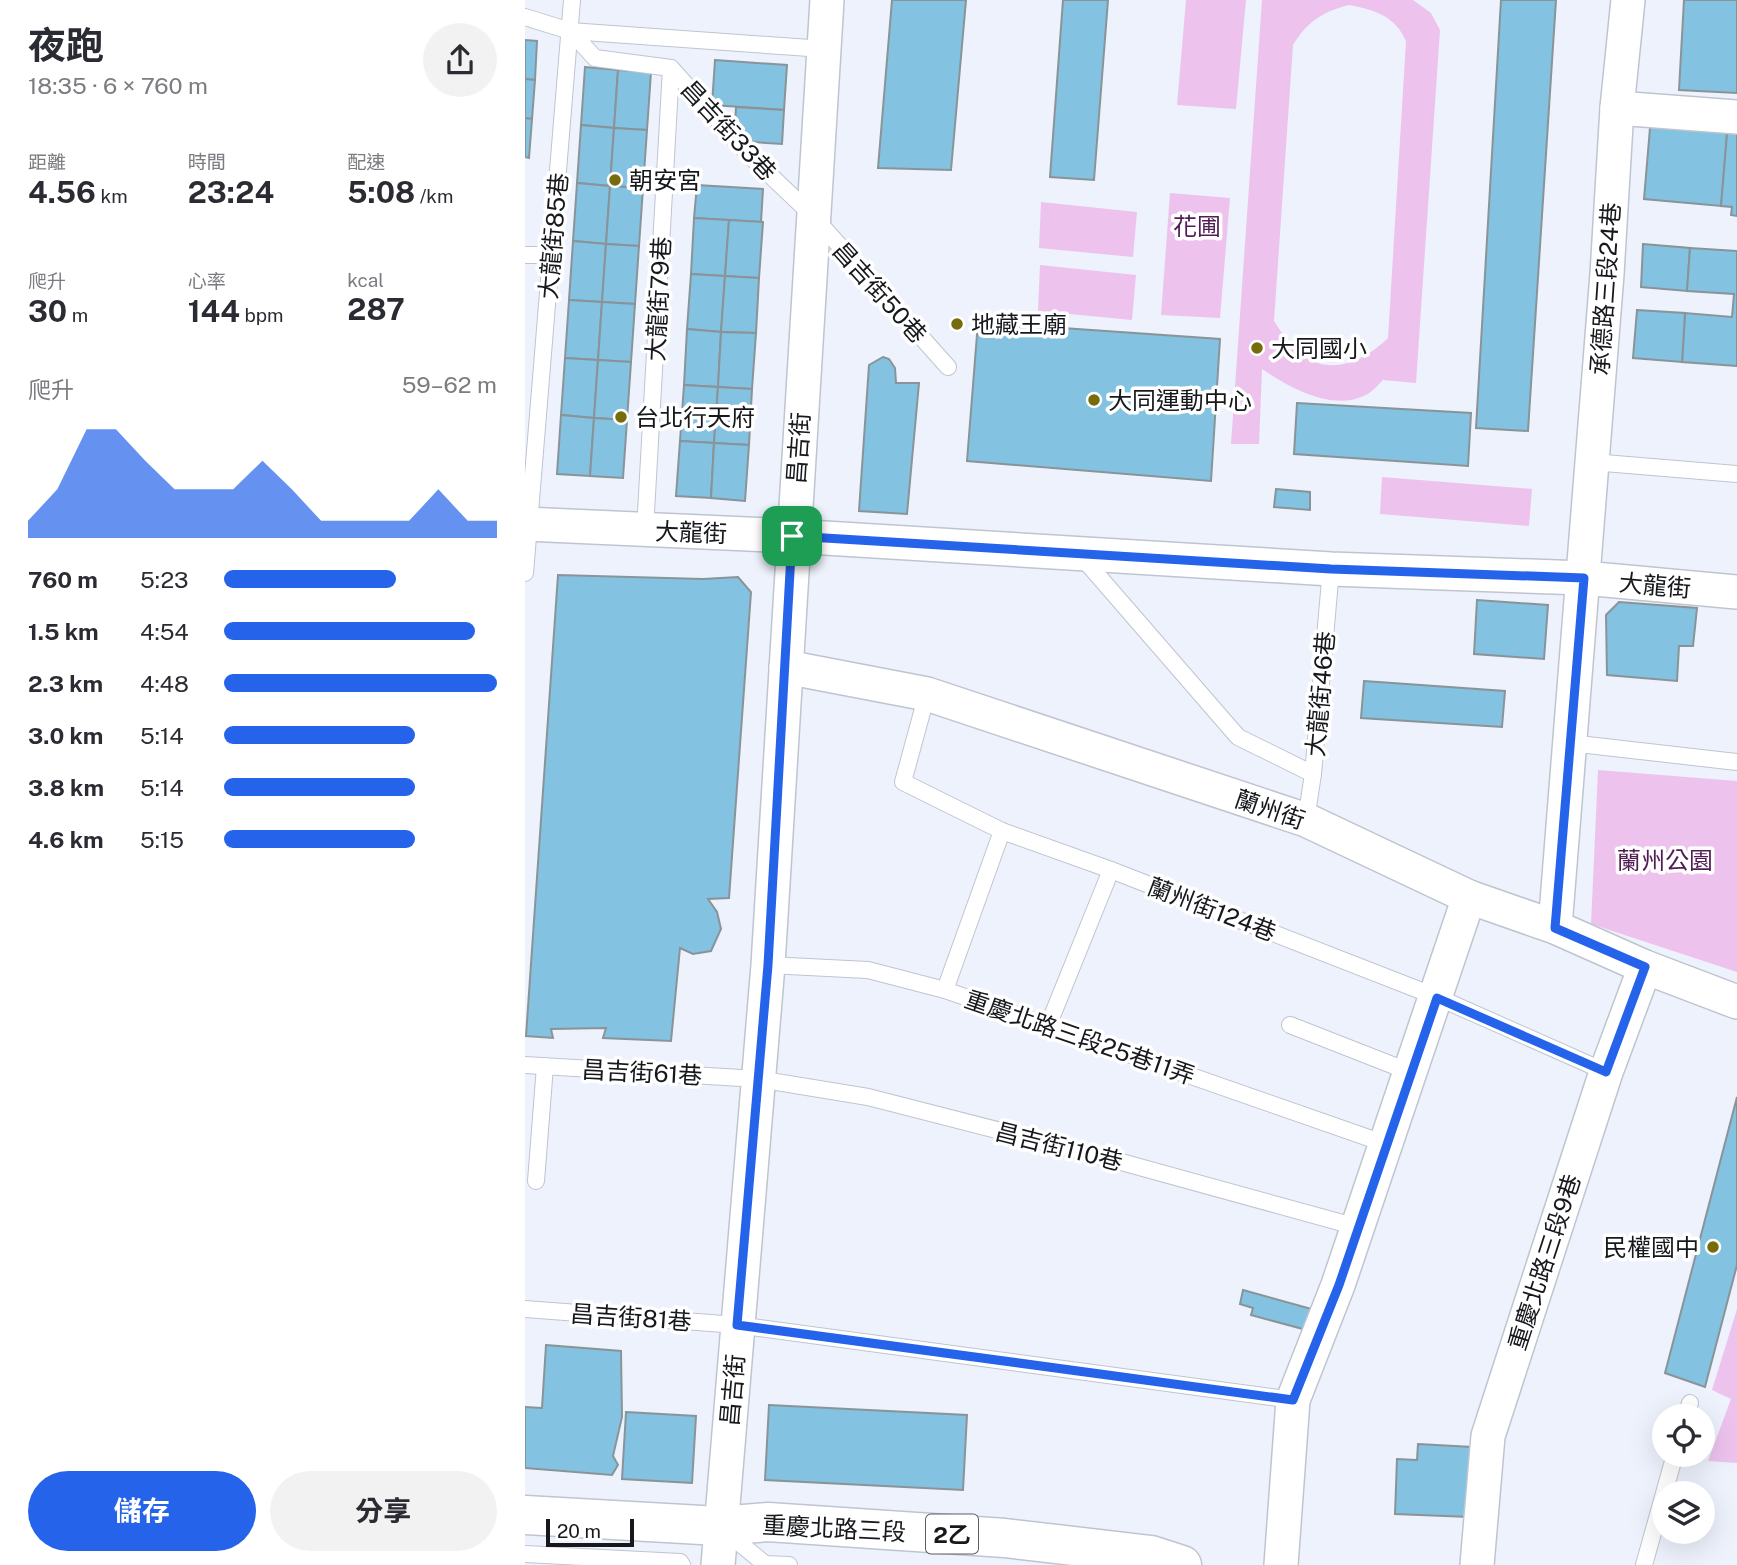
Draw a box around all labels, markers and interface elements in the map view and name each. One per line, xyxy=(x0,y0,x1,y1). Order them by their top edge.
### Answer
text: 夜跑 xyxy=(28,23,104,68)
button: share xyxy=(423,23,497,97)
text: 18:35 · 6 × 760 m xyxy=(28,72,208,99)
street label: 昌吉街33巷 xyxy=(676,74,782,186)
text: 距離 xyxy=(28,151,66,173)
text: 時間 xyxy=(188,151,226,173)
text: 配速 xyxy=(347,151,385,173)
place label: 朝安宮 xyxy=(629,166,701,194)
street label: 大龍街85巷 xyxy=(534,172,572,300)
marker: 朝安宮 xyxy=(607,172,623,188)
text: 4.56 xyxy=(28,174,96,210)
text: 23:24 xyxy=(188,174,274,210)
text: 5:08 xyxy=(347,174,415,210)
text: km xyxy=(96,185,128,207)
text: /km xyxy=(415,185,453,207)
street label: 承德路三段24巷 xyxy=(1585,202,1625,376)
park label: 花圃 xyxy=(1173,212,1221,240)
street label: 大龍街79巷 xyxy=(641,236,675,362)
street label: 昌吉街50巷 xyxy=(827,236,933,348)
text: kcal xyxy=(347,269,384,291)
text: 爬升 xyxy=(28,270,66,292)
text: 心率 xyxy=(188,270,226,292)
text: 287 xyxy=(347,291,405,327)
text: 30 xyxy=(28,293,67,329)
text: 144 xyxy=(188,293,240,329)
text: m xyxy=(67,304,88,326)
text: bpm xyxy=(240,304,284,326)
place label: 地藏王廟 xyxy=(971,310,1067,338)
marker: 地藏王廟 xyxy=(949,316,965,332)
place label: 大同國小 xyxy=(1271,334,1367,362)
marker: 大同國小 xyxy=(1249,340,1265,356)
text: 59–62 m xyxy=(402,371,497,398)
text: 爬升 xyxy=(28,376,74,403)
place label: 大同運動中心 xyxy=(1108,386,1252,414)
marker: 大同運動中心 xyxy=(1086,392,1102,408)
place label: 台北行天府 xyxy=(635,403,755,431)
marker: 台北行天府 xyxy=(613,409,629,425)
street label: 昌吉街 xyxy=(782,411,814,485)
pin xyxy=(762,506,822,566)
street label: 大龍街 xyxy=(655,517,727,547)
icon: arrive xyxy=(773,517,811,555)
text: 760 m xyxy=(28,566,98,593)
text: 5:23 xyxy=(140,566,189,593)
street label: 大龍街 xyxy=(1618,568,1692,602)
text: 1.5 km xyxy=(28,618,99,645)
text: 4:54 xyxy=(140,618,189,645)
street label: 大龍街46巷 xyxy=(1301,630,1339,758)
text: 2.3 km xyxy=(28,670,103,697)
text: 4:48 xyxy=(140,670,189,697)
text: 3.0 km xyxy=(28,722,103,749)
text: 5:14 xyxy=(140,722,184,749)
text: 3.8 km xyxy=(28,774,104,801)
text: 5:14 xyxy=(140,774,184,801)
street label: 蘭州街 xyxy=(1231,784,1309,834)
text: 4.6 km xyxy=(28,826,104,853)
text: 5:15 xyxy=(140,826,184,853)
park label: 蘭州公園 xyxy=(1617,846,1713,874)
street label: 蘭州街124巷 xyxy=(1144,872,1280,946)
street label: 重慶北路三段25巷11弄 xyxy=(961,984,1199,1090)
street label: 昌吉街61巷 xyxy=(581,1055,703,1089)
street label: 昌吉街110巷 xyxy=(992,1117,1126,1175)
street label: 重慶北路三段9巷 xyxy=(1502,1171,1586,1353)
place label: 民權國中 xyxy=(1603,1233,1699,1261)
marker: 民權國中 xyxy=(1705,1239,1721,1255)
street label: 昌吉街81巷 xyxy=(570,1299,692,1335)
street label: 昌吉街 xyxy=(715,1353,749,1427)
map controls xyxy=(1652,1404,1715,1544)
button: locate xyxy=(1652,1404,1715,1467)
button: 儲存 xyxy=(28,1471,256,1551)
button: 分享 xyxy=(270,1471,497,1551)
button: layers xyxy=(1652,1481,1715,1544)
street label: 重慶北路三段 xyxy=(761,1510,907,1546)
road number: 2乙 xyxy=(926,1514,978,1554)
scale bar xyxy=(546,1516,633,1548)
text: 20 m xyxy=(557,1520,601,1542)

